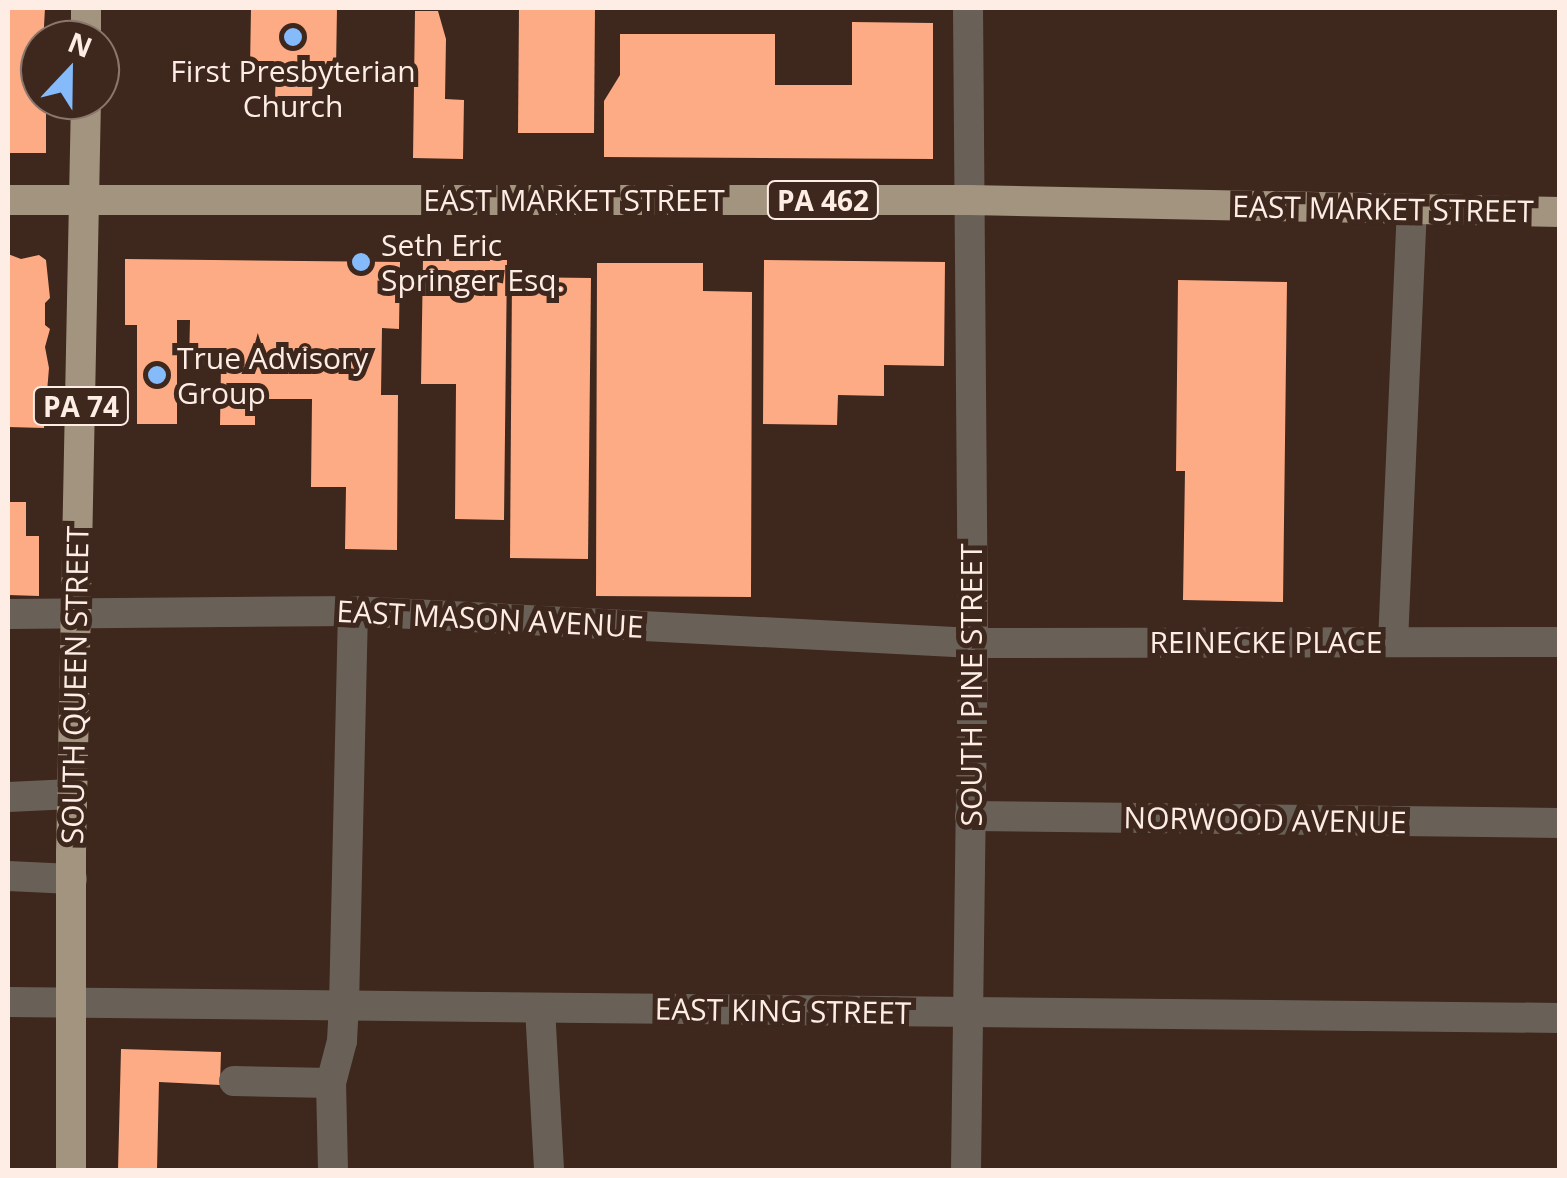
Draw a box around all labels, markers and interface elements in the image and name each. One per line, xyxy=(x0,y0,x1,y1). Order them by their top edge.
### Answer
north arrow xyxy=(20,20,120,120)
text: N xyxy=(63,22,98,66)
marker: First Presbyterian Church xyxy=(282,26,304,48)
place label: First Presbyterian Church xyxy=(170,53,416,124)
road number: PA 462 xyxy=(766,177,880,223)
street label: EAST MARKET STREET xyxy=(423,182,725,218)
street label: EAST MARKET STREET xyxy=(1232,188,1534,230)
place label: Seth Eric Springer Esq. xyxy=(381,227,564,298)
marker: Seth Eric Springer Esq. xyxy=(350,251,372,273)
place label: True Advisory Group xyxy=(177,340,368,410)
marker: True Advisory Group xyxy=(146,364,168,386)
road number: PA 74 xyxy=(31,383,131,429)
street label: SOUTH QUEEN STREET xyxy=(54,526,96,844)
street label: SOUTH PINE STREET xyxy=(953,544,989,826)
street label: EAST MASON AVENUE xyxy=(336,593,644,645)
street label: REINECKE PLACE xyxy=(1150,624,1382,660)
street label: NORWOOD AVENUE xyxy=(1123,800,1407,840)
street label: EAST KING STREET xyxy=(654,991,912,1031)

